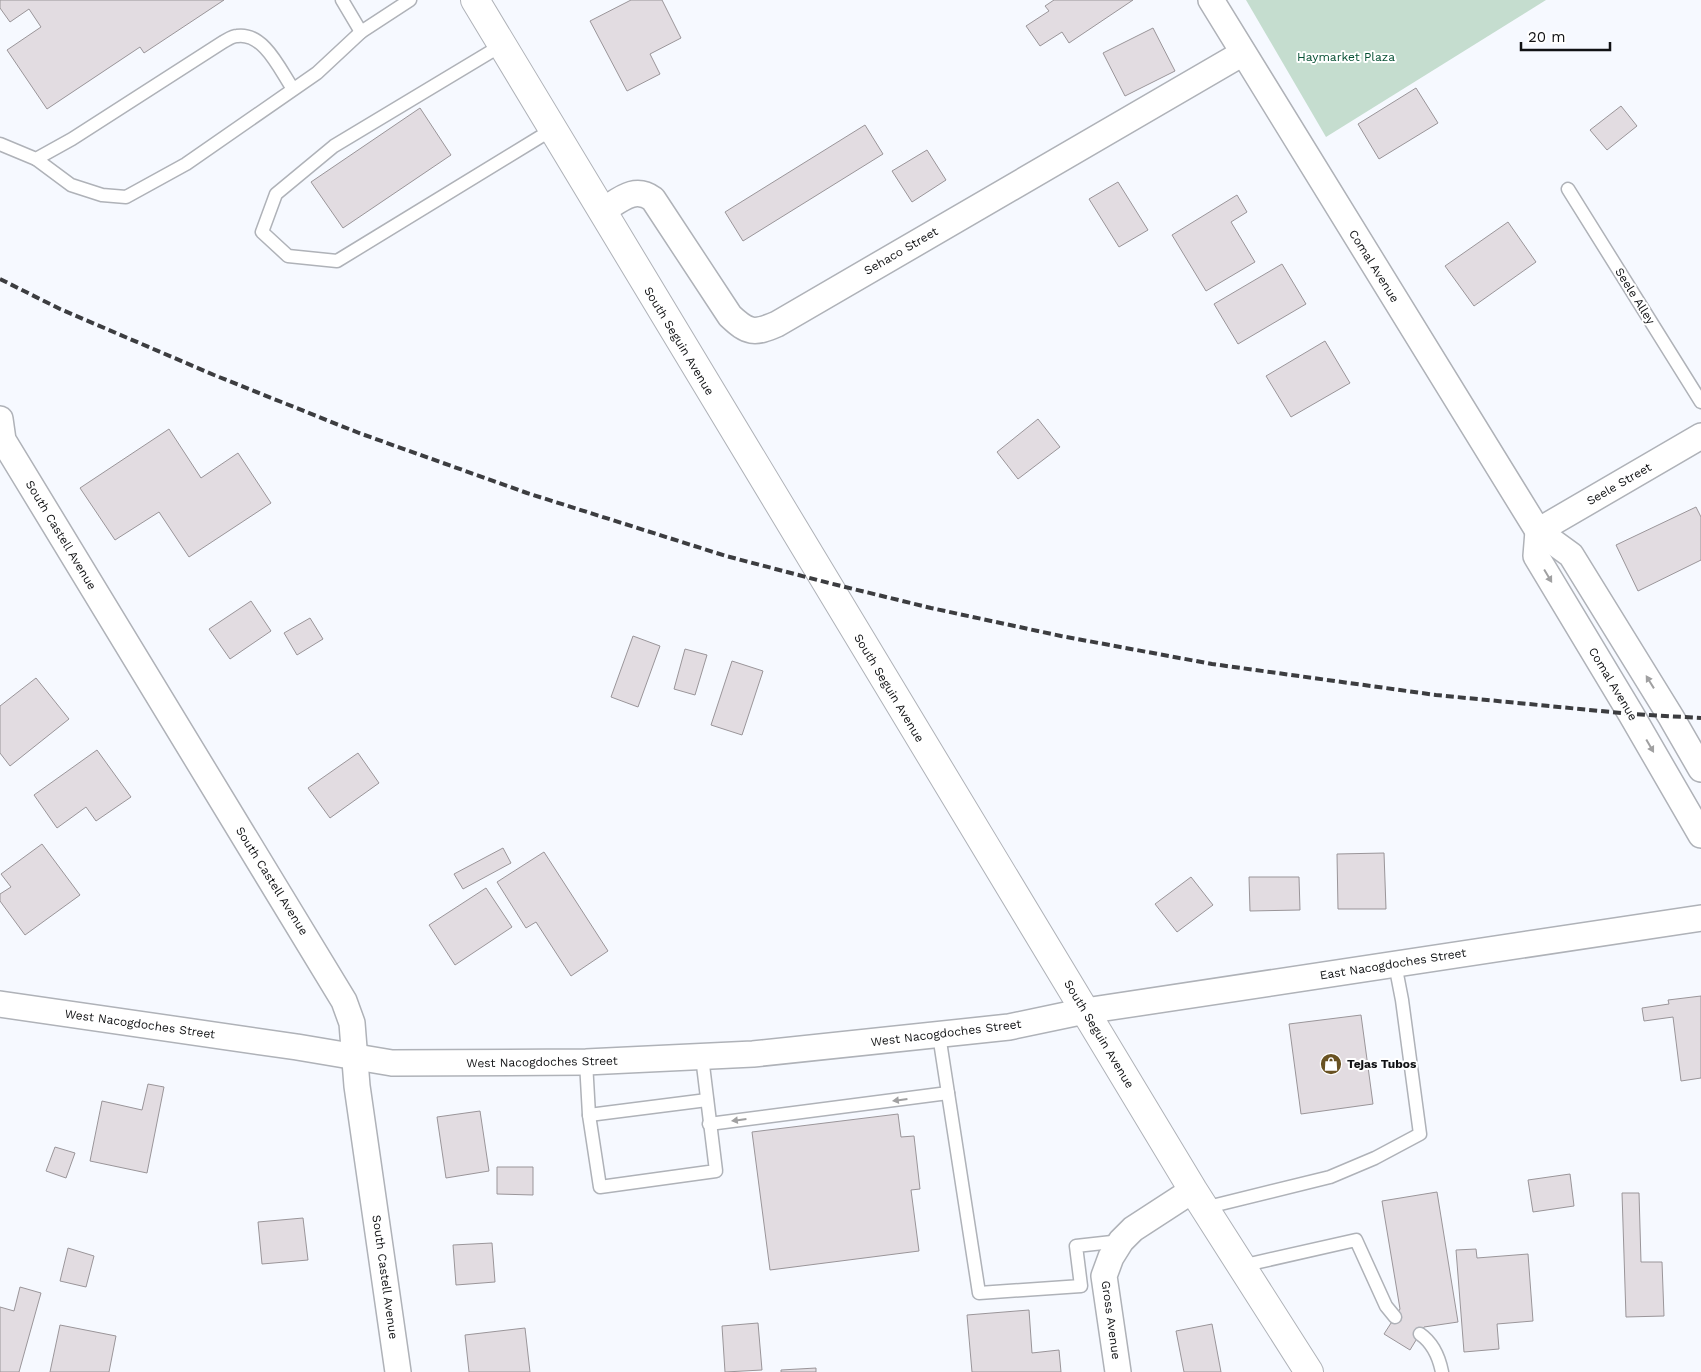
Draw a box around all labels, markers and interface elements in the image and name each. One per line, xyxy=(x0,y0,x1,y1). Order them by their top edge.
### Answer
scale bar xyxy=(1521,20,1610,52)
text: 20 m xyxy=(1528,28,1566,46)
park label: Haymarket Plaza xyxy=(1297,50,1395,64)
street label: Sehaco Street xyxy=(862,224,940,278)
street label: Comal Avenue xyxy=(1346,227,1402,305)
street label: Seele Alley xyxy=(1612,265,1658,327)
street label: South Seguin Avenue xyxy=(641,284,717,398)
street label: Seele Street xyxy=(1584,460,1654,508)
street label: South Castell Avenue xyxy=(23,478,99,592)
one-way arrow xyxy=(1543,570,1553,583)
street label: South Seguin Avenue xyxy=(851,631,927,745)
street label: Comal Avenue xyxy=(1586,645,1640,723)
one-way arrow xyxy=(1645,675,1654,688)
one-way arrow xyxy=(1645,739,1654,752)
street label: South Castell Avenue xyxy=(233,824,311,938)
street label: East Nacogdoches Street xyxy=(1319,946,1467,982)
street label: South Seguin Avenue xyxy=(1061,977,1137,1091)
street label: West Nacogdoches Street xyxy=(64,1007,216,1041)
street label: West Nacogdoches Street xyxy=(870,1017,1022,1049)
shop icon: Tejas Tubos xyxy=(1319,1052,1343,1076)
street label: West Nacogdoches Street xyxy=(466,1054,618,1070)
place label: Tejas Tubos xyxy=(1347,1057,1417,1071)
one-way arrow xyxy=(892,1096,908,1104)
one-way arrow xyxy=(730,1116,746,1124)
street label: South Castell Avenue xyxy=(369,1214,401,1340)
street label: Gross Avenue xyxy=(1099,1280,1123,1360)

